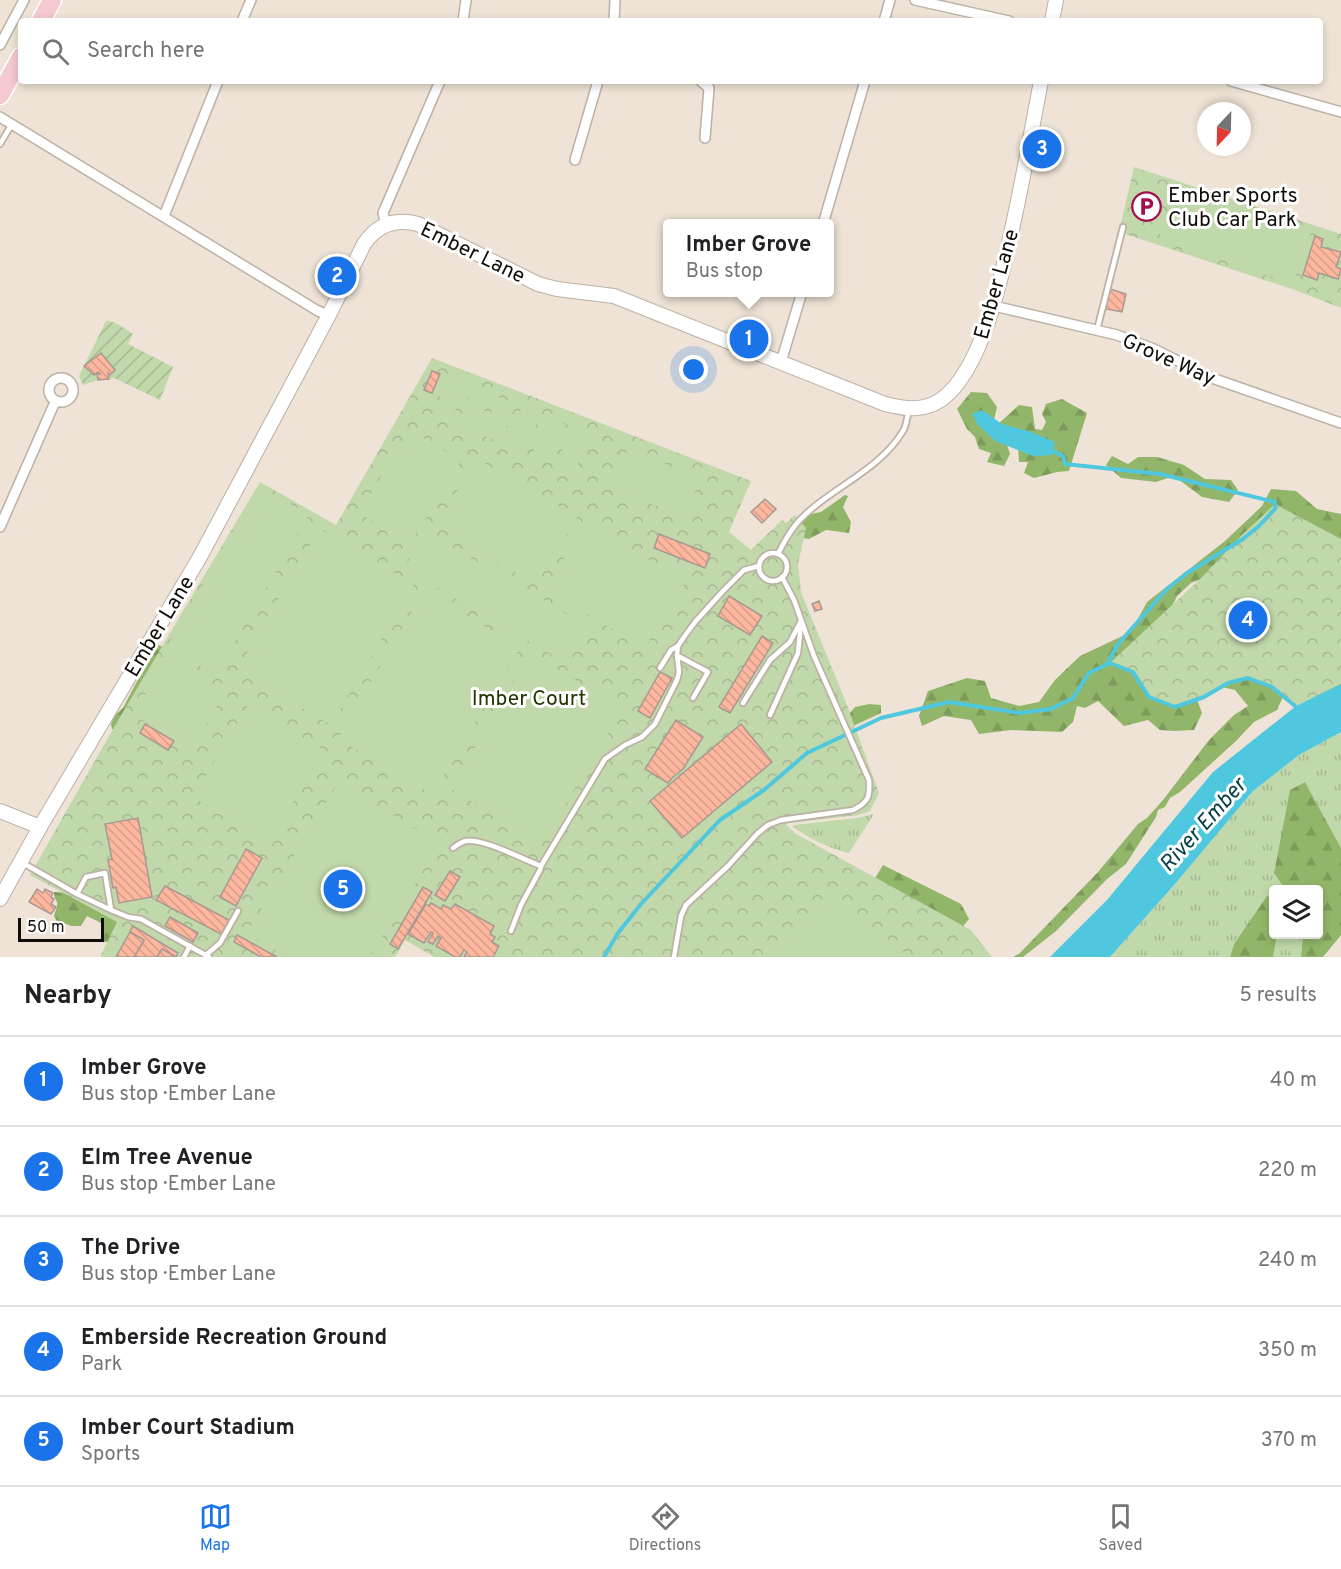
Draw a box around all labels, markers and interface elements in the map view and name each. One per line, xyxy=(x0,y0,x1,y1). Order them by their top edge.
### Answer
search box xyxy=(18,18,1323,84)
icon: search xyxy=(39,35,72,68)
text: Search here xyxy=(87,38,205,65)
north arrow xyxy=(1197,102,1251,156)
pin: 3 xyxy=(1022,126,1062,172)
place label: Ember Sports Club Car Park xyxy=(1168,183,1298,234)
parking icon: Ember Sports Club Car Park xyxy=(1131,191,1163,223)
street label: Ember Lane xyxy=(415,216,529,290)
popup xyxy=(663,219,834,297)
street label: Ember Lane xyxy=(969,226,1026,343)
text: Imber Grove xyxy=(686,232,811,259)
pin: 2 xyxy=(318,254,356,298)
text: Bus stop xyxy=(686,259,763,285)
pin: 1 xyxy=(730,316,768,362)
street label: Grove Way xyxy=(1117,328,1219,393)
your location xyxy=(679,355,708,384)
street label: Ember Lane xyxy=(119,571,201,682)
pin: 4 xyxy=(1228,598,1268,642)
park label: Imber Court xyxy=(472,686,586,713)
water label: River Ember xyxy=(1155,772,1254,878)
pin: 5 xyxy=(324,866,362,912)
map controls xyxy=(1269,885,1323,939)
button: layers xyxy=(1269,885,1323,939)
scale bar xyxy=(18,915,104,942)
text: 50 m xyxy=(27,918,65,938)
text: Nearby xyxy=(24,980,112,1013)
text: 5 results xyxy=(1240,983,1317,1009)
text: Imber Grove xyxy=(81,1055,207,1082)
text: 1 xyxy=(40,1068,48,1094)
text: 40 m xyxy=(1270,1068,1317,1094)
text: Bus stop · Ember Lane xyxy=(81,1082,276,1108)
text: Elm Tree Avenue xyxy=(81,1145,253,1172)
text: 2 xyxy=(37,1158,50,1184)
text: 220 m xyxy=(1258,1158,1317,1184)
text: Bus stop · Ember Lane xyxy=(81,1172,276,1198)
text: The Drive xyxy=(81,1235,180,1262)
text: 3 xyxy=(38,1248,50,1274)
text: 240 m xyxy=(1258,1248,1317,1274)
text: Bus stop · Ember Lane xyxy=(81,1262,276,1288)
text: Emberside Recreation Ground xyxy=(81,1325,387,1352)
text: 4 xyxy=(37,1338,50,1364)
text: 350 m xyxy=(1258,1338,1317,1364)
text: Park xyxy=(81,1352,122,1378)
text: Imber Court Stadium xyxy=(81,1415,295,1442)
text: 5 xyxy=(37,1428,50,1454)
text: 370 m xyxy=(1261,1428,1317,1454)
text: Sports xyxy=(81,1442,141,1468)
tab: Map xyxy=(199,1500,232,1556)
tab: Directions xyxy=(629,1500,701,1556)
tab: Saved xyxy=(1098,1500,1142,1556)

